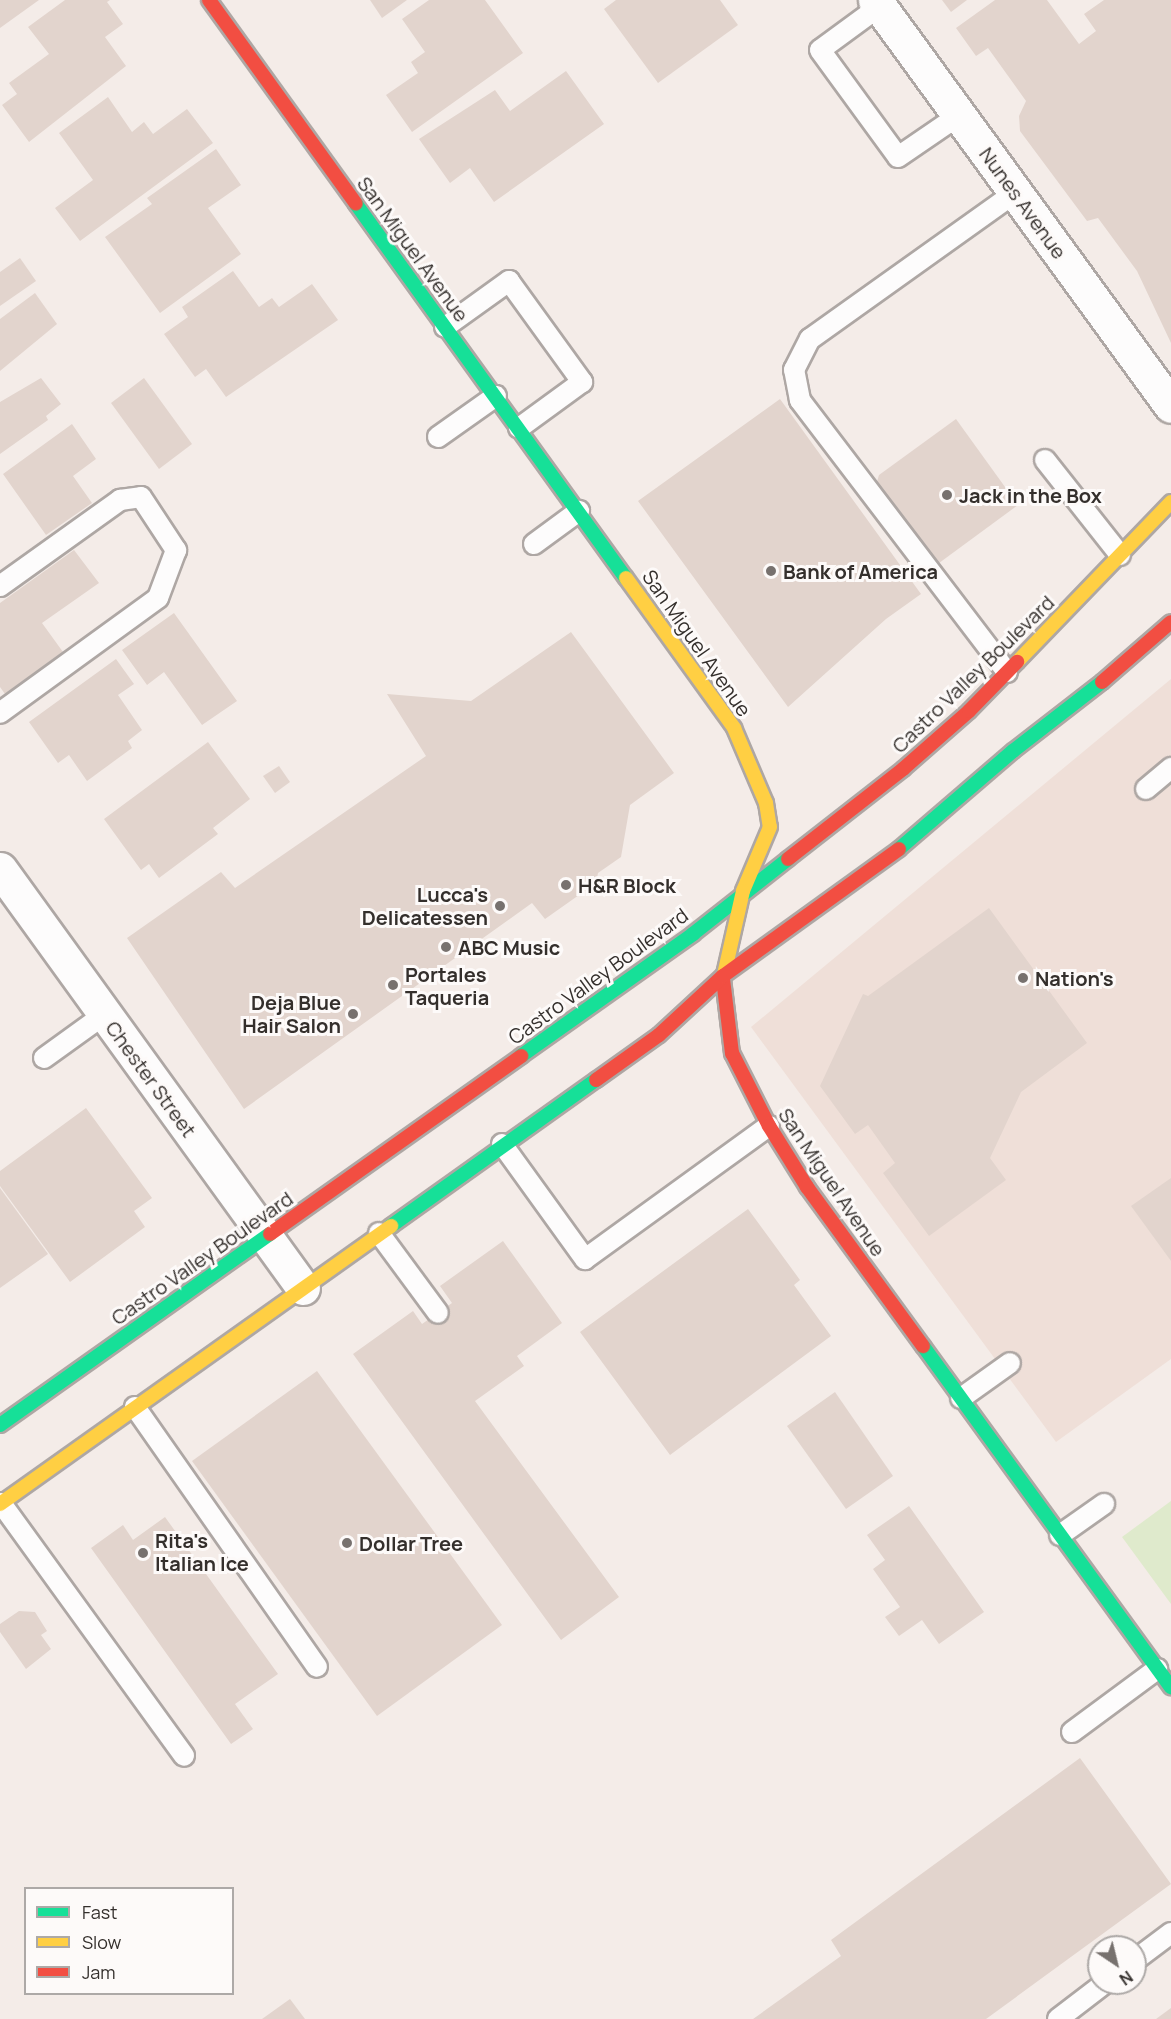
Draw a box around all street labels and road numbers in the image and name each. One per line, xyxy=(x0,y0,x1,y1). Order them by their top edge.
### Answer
street label: Nunes Avenue xyxy=(974,143,1072,263)
street label: San Miguel Avenue xyxy=(352,172,474,326)
street label: San Miguel Avenue xyxy=(637,565,757,721)
street label: Castro Valley Boulevard xyxy=(887,590,1059,758)
street label: Castro Valley Boulevard xyxy=(504,903,692,1049)
street label: Chester Street xyxy=(101,1016,201,1142)
street label: San Miguel Avenue xyxy=(774,1103,890,1261)
street label: Castro Valley Boulevard xyxy=(107,1186,297,1330)

